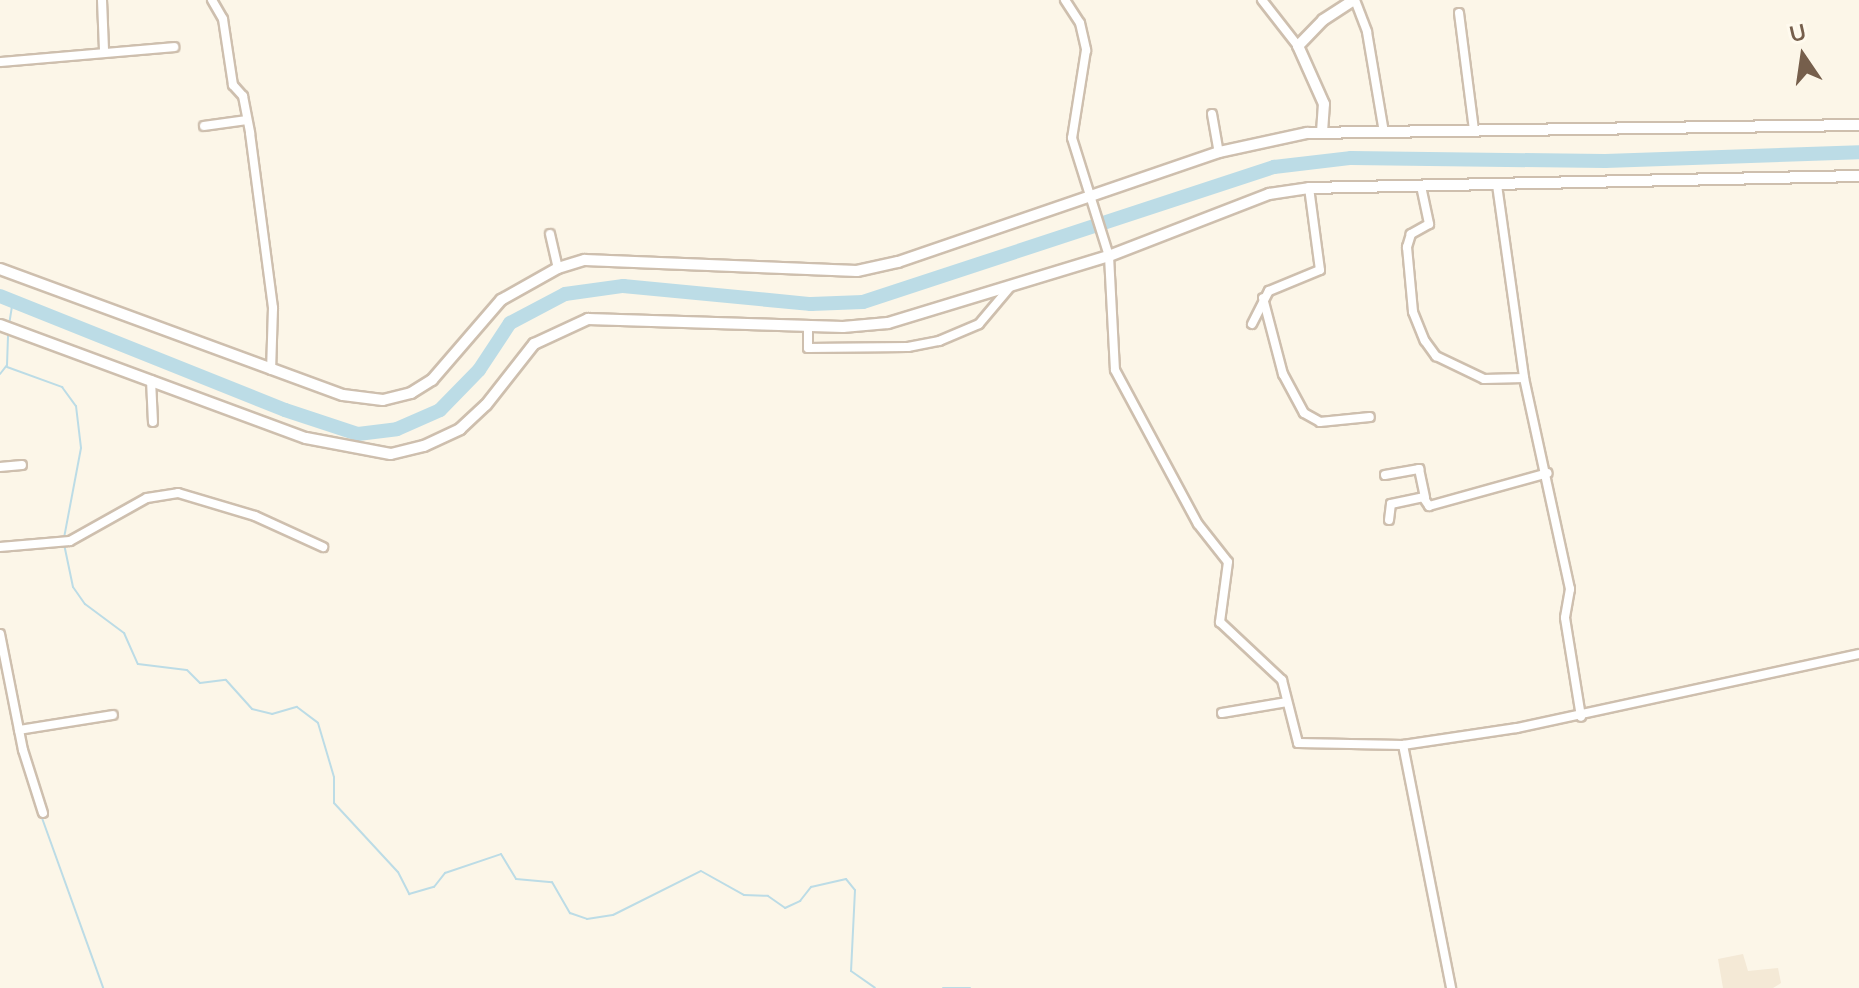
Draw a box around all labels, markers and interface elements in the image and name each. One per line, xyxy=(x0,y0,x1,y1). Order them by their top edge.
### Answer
north arrow xyxy=(1763,16,1843,96)
text: U xyxy=(1787,17,1809,48)

